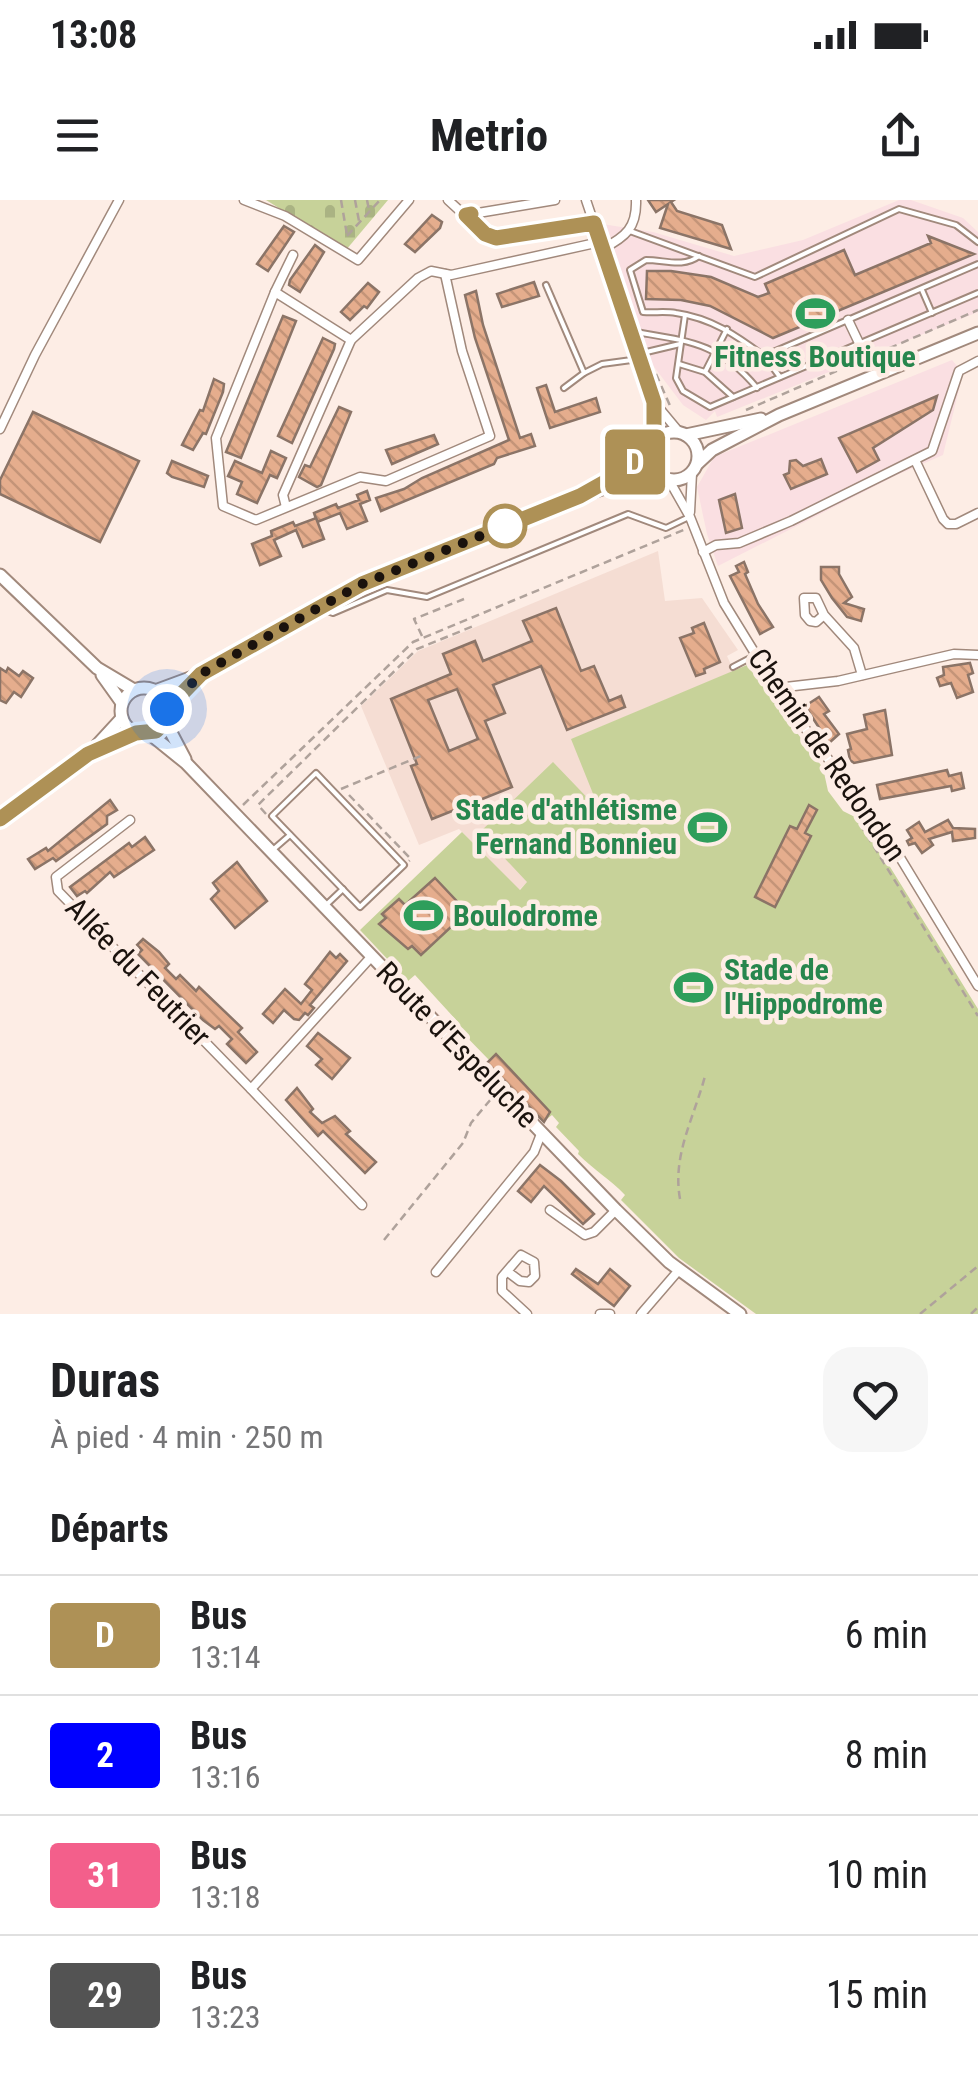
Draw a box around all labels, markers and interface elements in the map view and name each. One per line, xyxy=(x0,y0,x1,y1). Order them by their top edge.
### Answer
text: 13:08 xyxy=(50,13,137,57)
icon: menu xyxy=(50,108,105,163)
icon: share xyxy=(873,108,928,163)
text: Metrio xyxy=(430,109,548,162)
sports icon: Fitness Boutique xyxy=(794,292,836,334)
place label: Fitness Boutique xyxy=(714,339,916,374)
line badge: D xyxy=(602,430,668,494)
text: D xyxy=(625,442,645,483)
unlabelled marker xyxy=(484,505,526,547)
street label: Chemin de Redondon xyxy=(741,642,914,868)
your location xyxy=(142,684,192,734)
place label: Stade d'athlétisme Fernand Bonnieu xyxy=(455,792,677,861)
sports icon: Stade d'athlétisme Fernand Bonnieu xyxy=(686,806,728,848)
street label: Allée du Feutrier xyxy=(59,890,218,1053)
sports icon: Boulodrome xyxy=(402,895,444,937)
place label: Boulodrome xyxy=(453,898,598,933)
place label: Stade de l'Hippodrome xyxy=(724,952,883,1021)
street label: Route d'Espeluche xyxy=(370,955,545,1135)
sports icon: Stade de l'Hippodrome xyxy=(673,966,715,1008)
button: heart xyxy=(823,1347,928,1452)
text: Duras xyxy=(50,1352,160,1409)
text: À pied · 4 min · 250 m xyxy=(50,1418,324,1456)
text: Départs xyxy=(50,1507,169,1551)
text: Bus xyxy=(190,1594,247,1638)
text: 6 min xyxy=(845,1613,928,1657)
text: D xyxy=(95,1615,115,1656)
text: 13:14 xyxy=(190,1638,261,1676)
text: Bus xyxy=(190,1714,247,1758)
text: 8 min xyxy=(845,1733,928,1777)
text: 2 xyxy=(96,1735,114,1776)
text: 13:16 xyxy=(190,1758,261,1796)
text: Bus xyxy=(190,1834,247,1878)
text: 10 min xyxy=(826,1853,928,1897)
text: 31 xyxy=(87,1855,123,1896)
text: 13:18 xyxy=(190,1878,261,1916)
text: Bus xyxy=(190,1954,247,1998)
text: 15 min xyxy=(826,1973,928,2017)
text: 29 xyxy=(87,1975,123,2016)
text: 13:23 xyxy=(190,1998,261,2036)

